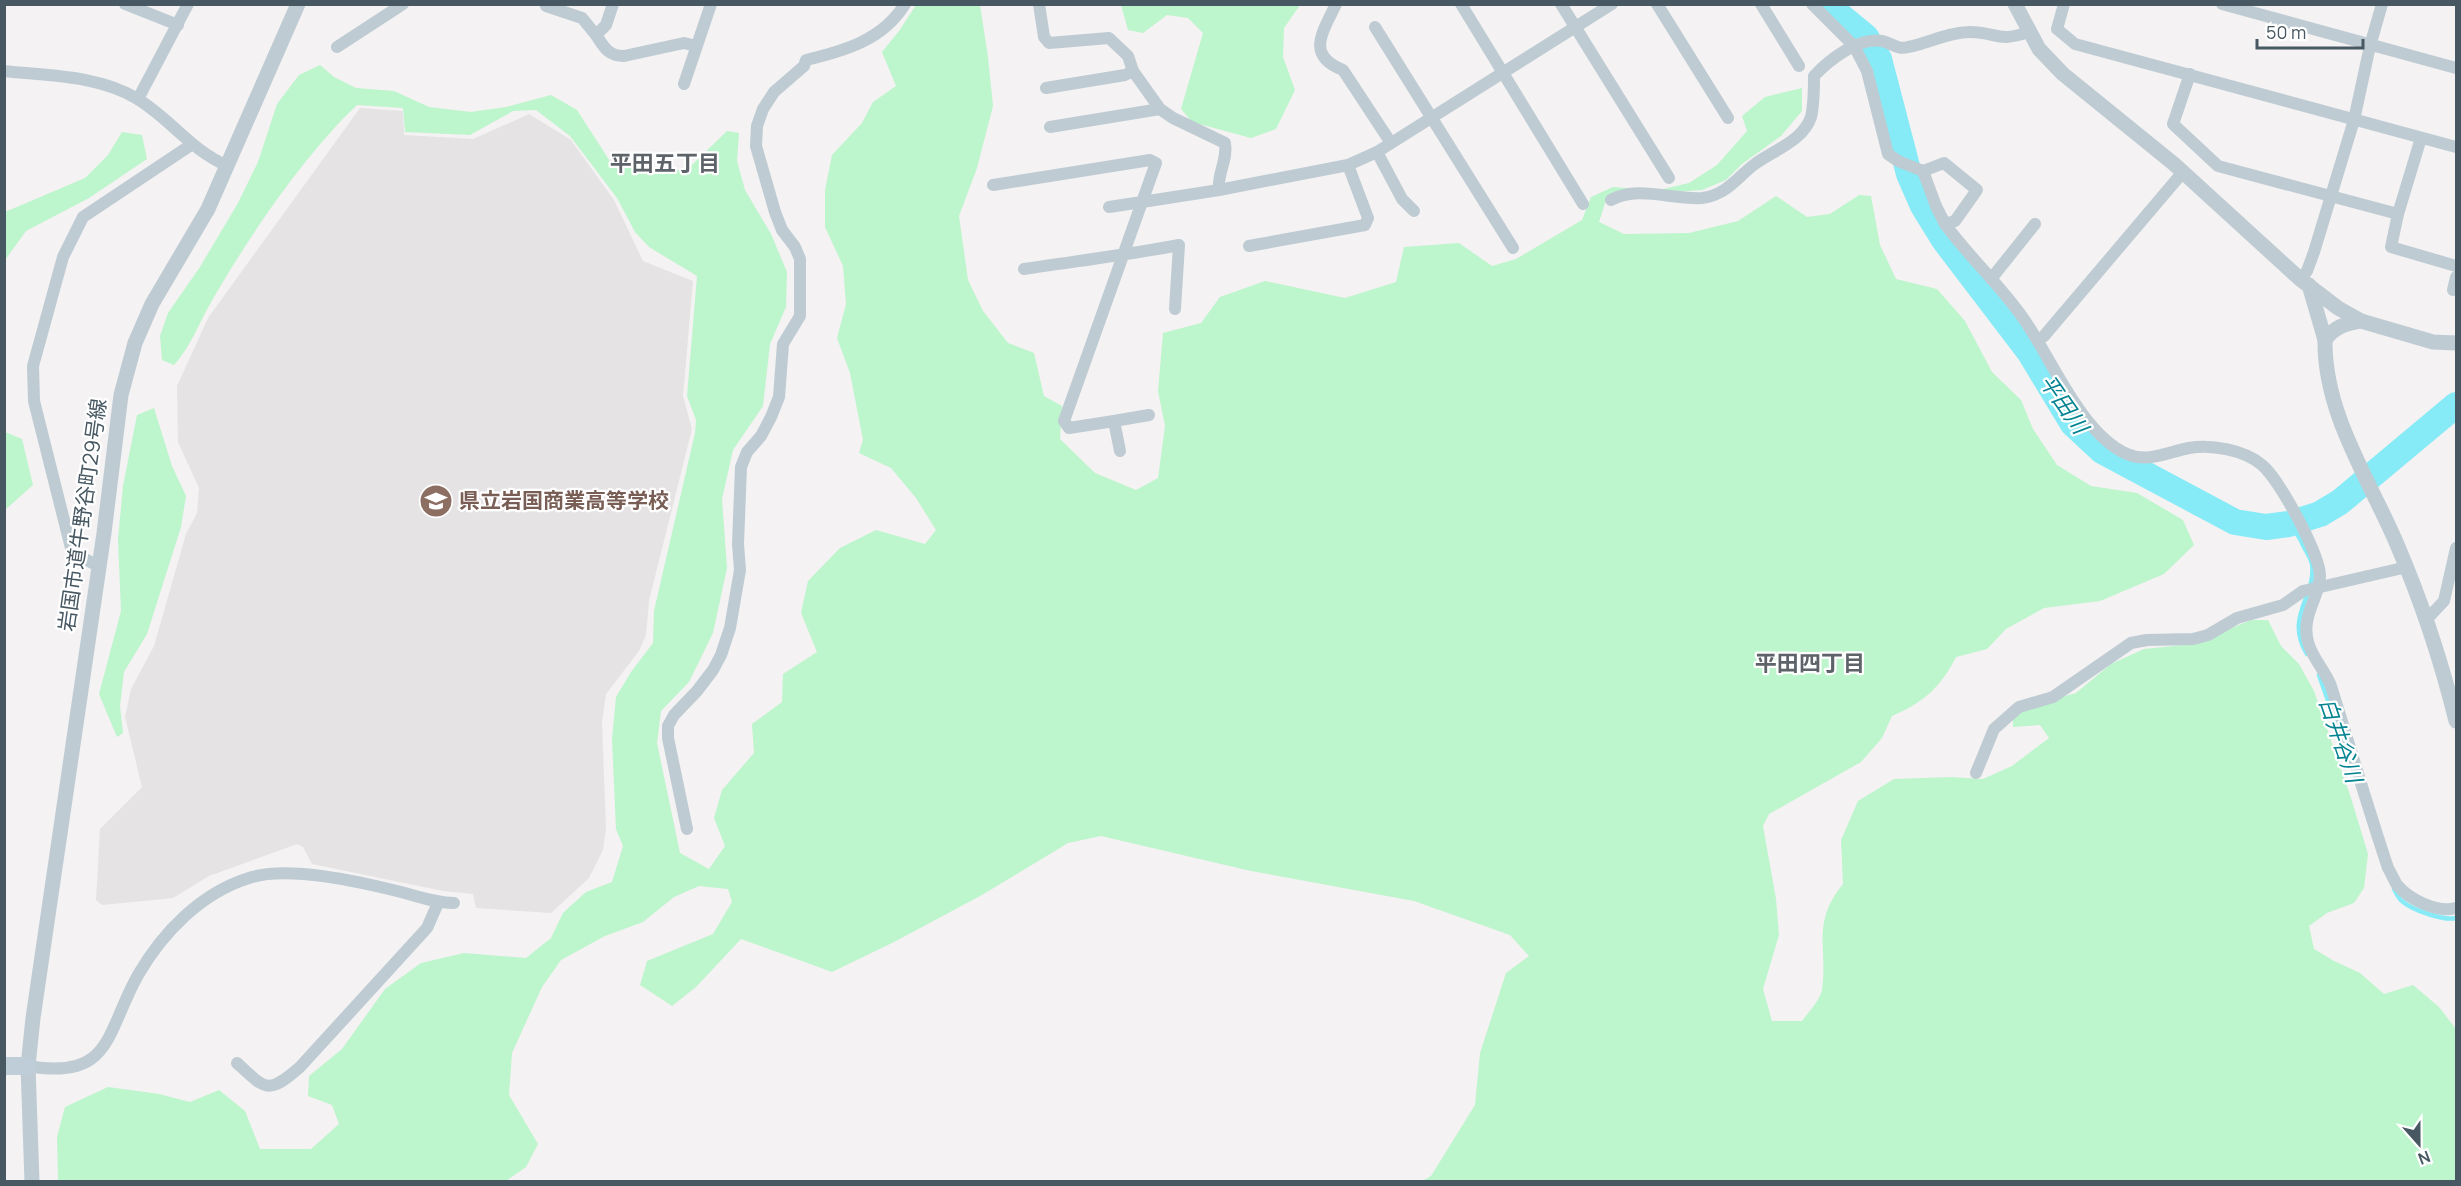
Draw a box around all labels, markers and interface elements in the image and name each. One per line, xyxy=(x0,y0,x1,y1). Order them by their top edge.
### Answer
scale bar xyxy=(2257,12,2364,50)
text: 50 m xyxy=(2266,20,2306,44)
district label: 平田五丁目 xyxy=(610,148,720,178)
water label: 平田川 xyxy=(2033,368,2096,441)
street label: 岩国市道牛野谷町29号線 xyxy=(52,397,112,633)
school or university icon: 県立岩国商業高等学校 xyxy=(418,483,454,519)
place label: 県立岩国商業高等学校 xyxy=(459,486,669,514)
district label: 平田四丁目 xyxy=(1755,648,1865,678)
water label: 白井谷川 xyxy=(2312,694,2370,788)
north arrow xyxy=(2389,1114,2449,1174)
text: N xyxy=(2415,1146,2434,1170)

